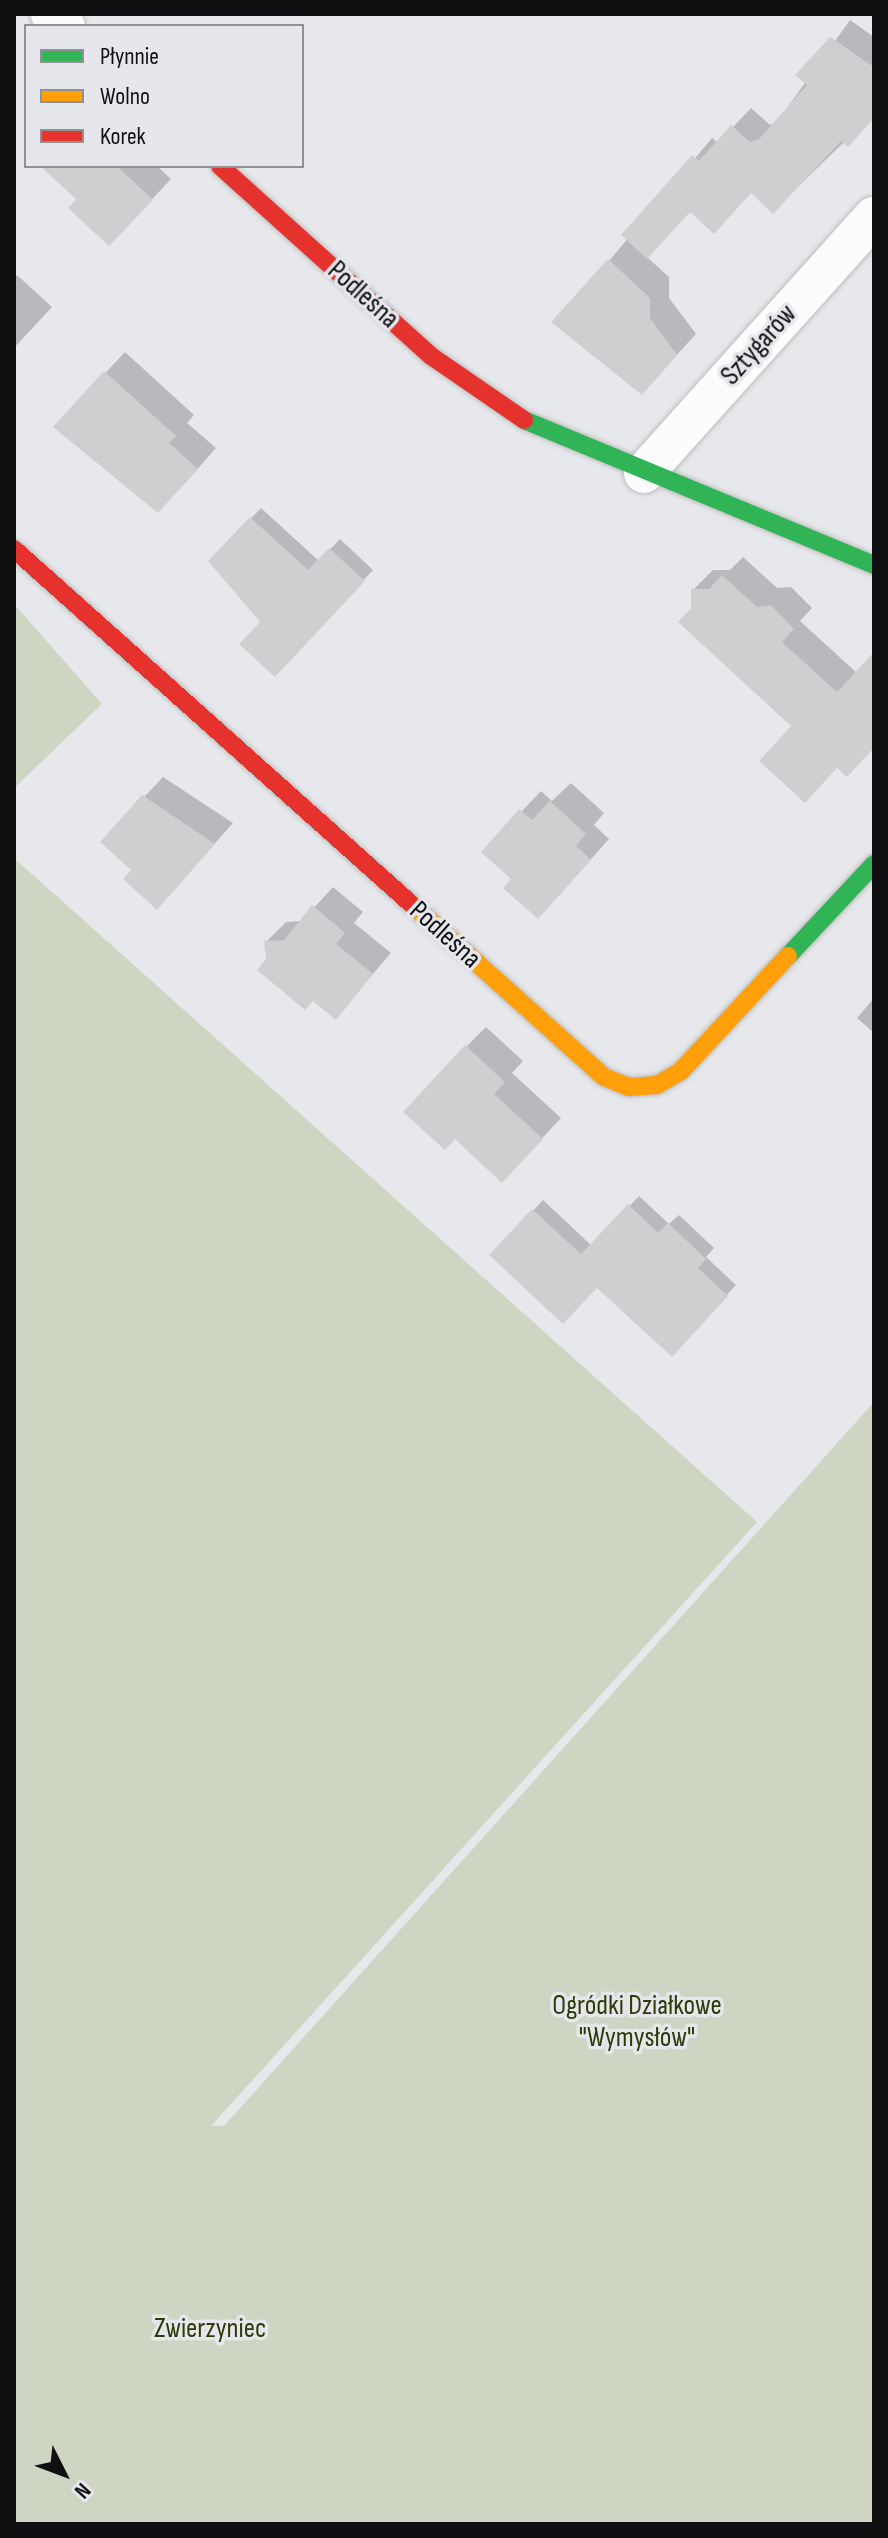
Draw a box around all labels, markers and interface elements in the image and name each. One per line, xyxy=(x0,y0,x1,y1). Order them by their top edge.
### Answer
legend xyxy=(24,24,304,168)
text: Płynnie xyxy=(100,42,159,71)
text: Wolno xyxy=(100,82,150,111)
text: Korek xyxy=(100,122,146,151)
street label: Podleśna xyxy=(320,254,406,336)
street label: Sztygarów xyxy=(714,298,804,392)
street label: Podleśna xyxy=(402,894,488,976)
park label: Ogródki Działkowe "Wymysłów" xyxy=(552,1989,722,2055)
park label: Zwierzyniec xyxy=(154,2312,266,2346)
north arrow xyxy=(24,2434,104,2514)
text: N xyxy=(68,2477,96,2504)

